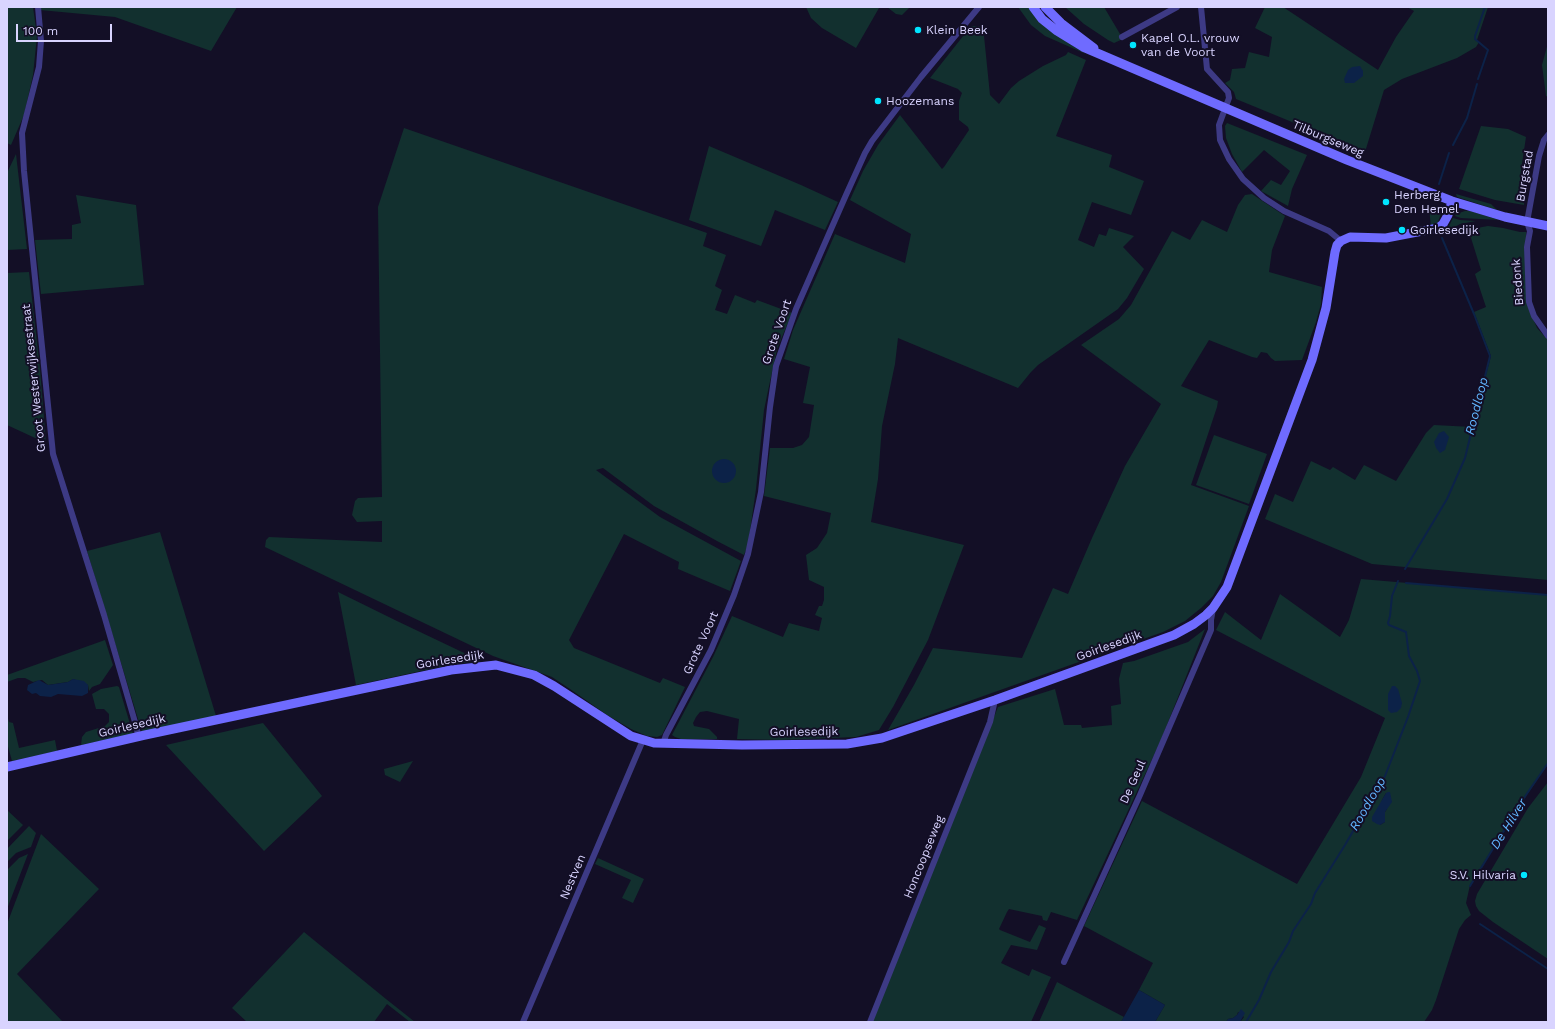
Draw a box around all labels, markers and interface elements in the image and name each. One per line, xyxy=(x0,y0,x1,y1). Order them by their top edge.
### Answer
scale bar xyxy=(18,16,114,42)
place label: Klein Beek xyxy=(926,23,988,37)
text: 100 m xyxy=(23,24,58,38)
marker: Klein Beek xyxy=(913,25,923,35)
place label: Kapel O.L. vrouw van de Voort xyxy=(1141,31,1240,59)
marker: Kapel O.L. vrouw van de Voort xyxy=(1128,40,1138,50)
place label: Hoozemans xyxy=(886,94,954,108)
marker: Hoozemans xyxy=(873,96,883,106)
street label: Tilburgseweg xyxy=(1290,118,1366,160)
street label: Burgstad xyxy=(1513,149,1537,203)
place label: Herberg Den Hemel xyxy=(1394,188,1459,216)
marker: Herberg Den Hemel xyxy=(1381,197,1391,207)
place label: Goirlesedijk xyxy=(1410,223,1479,237)
marker: Goirlesedijk xyxy=(1397,225,1407,235)
street label: Biedonk xyxy=(1509,258,1527,306)
street label: Grote Voort xyxy=(759,298,795,366)
street label: Groot Westerwijksestraat xyxy=(19,303,49,453)
water label: Roodloop xyxy=(1462,376,1492,436)
street label: Grote Voort xyxy=(680,609,722,677)
street label: Goirlesedijk xyxy=(1074,628,1144,664)
street label: Goirlesedijk xyxy=(415,648,485,672)
street label: Goirlesedijk xyxy=(97,711,167,741)
street label: Goirlesedijk xyxy=(770,724,838,740)
street label: De Geul xyxy=(1117,758,1149,806)
water label: Roodloop xyxy=(1347,775,1389,833)
water label: De Hilver xyxy=(1487,796,1531,852)
street label: Honcoopseweg xyxy=(901,813,947,901)
street label: Nestven xyxy=(557,852,589,902)
place label: S.V. Hilvaria xyxy=(1450,868,1516,882)
marker: S.V. Hilvaria xyxy=(1519,870,1529,880)

